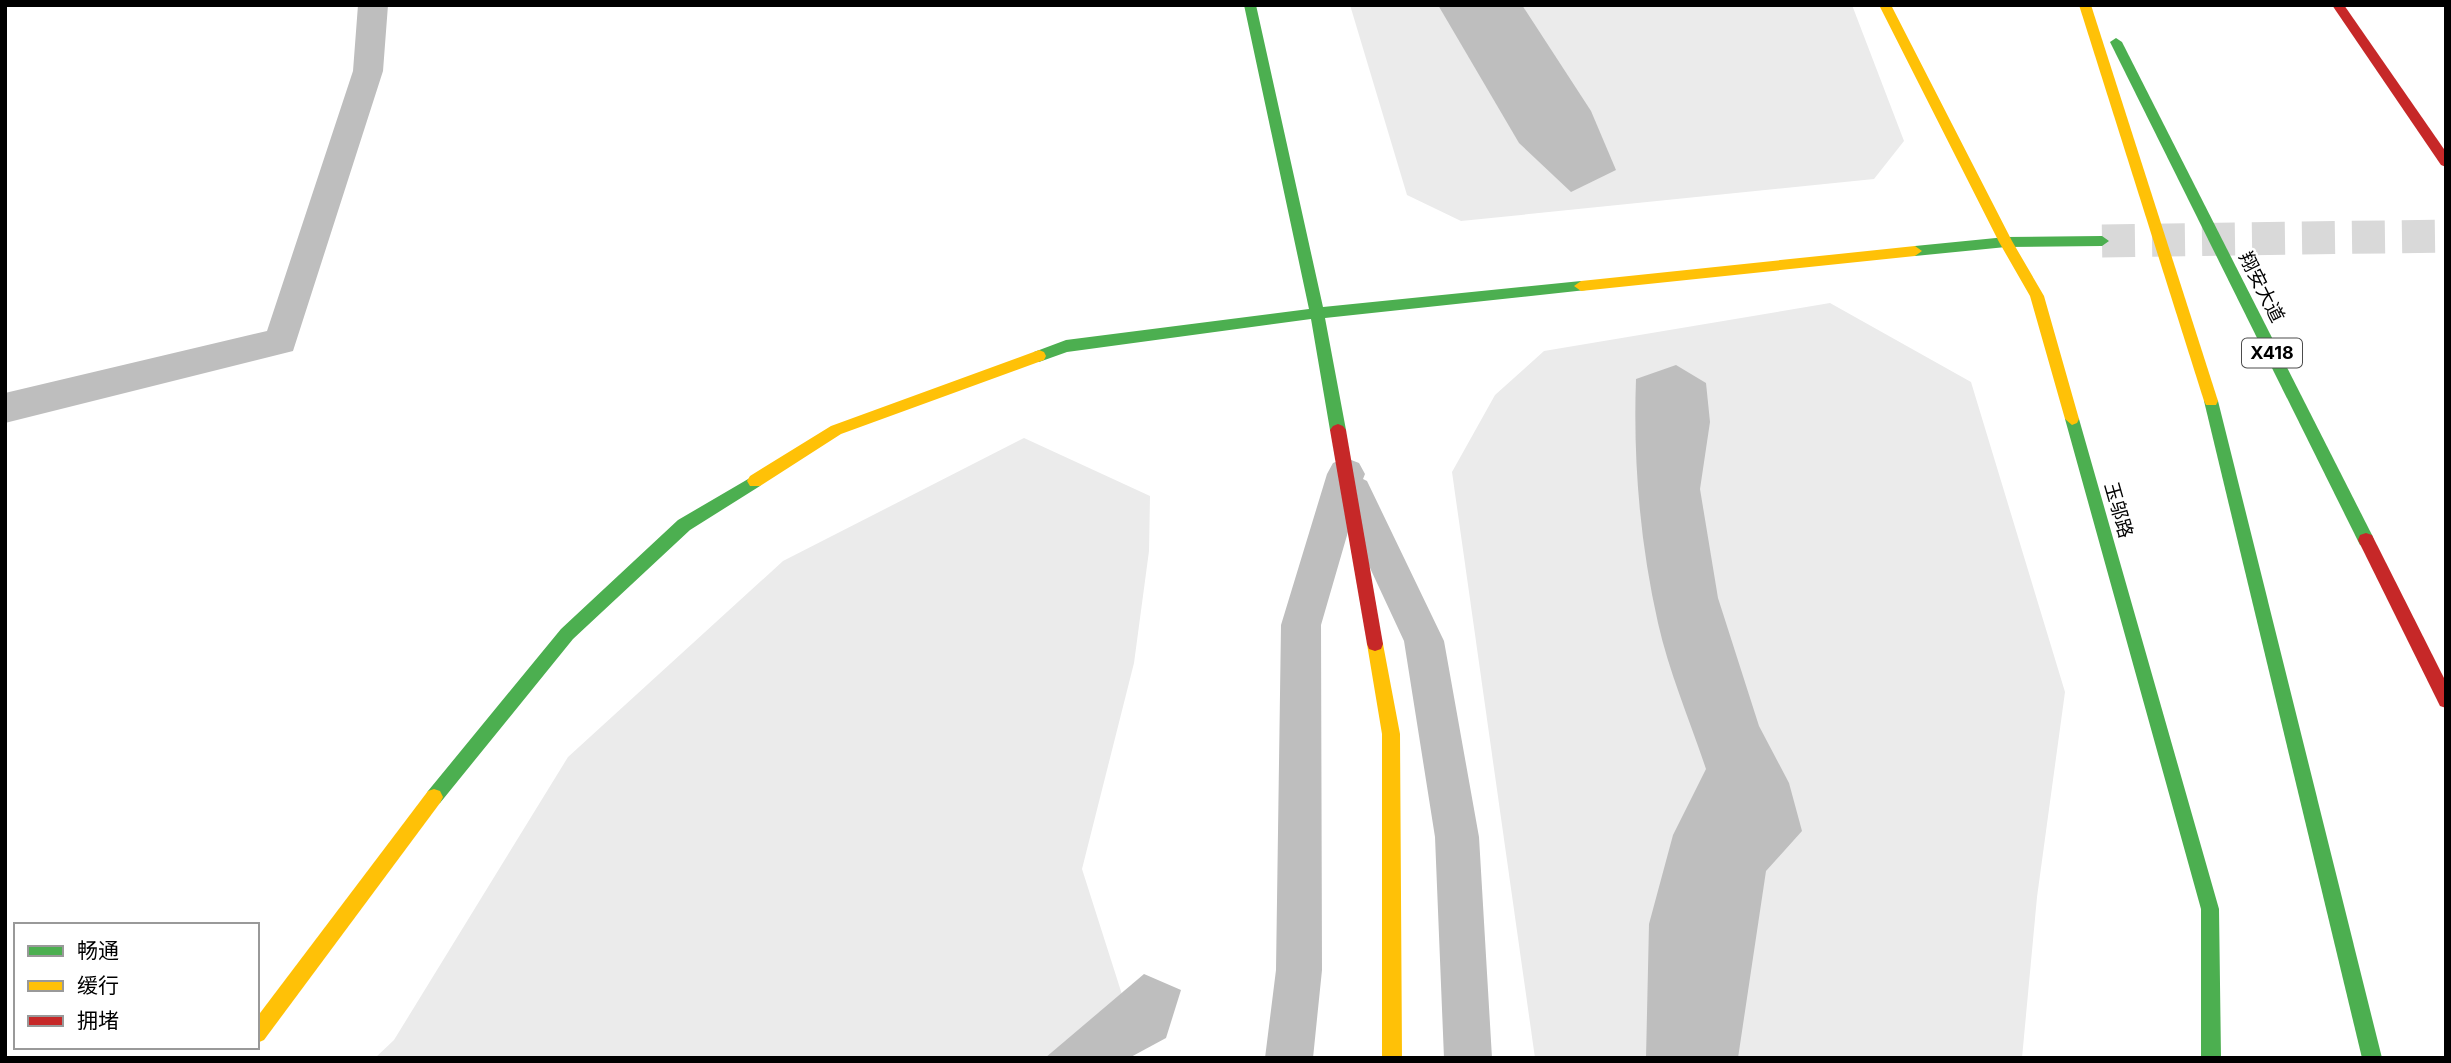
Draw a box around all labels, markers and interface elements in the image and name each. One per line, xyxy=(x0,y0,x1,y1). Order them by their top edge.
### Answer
street label: 翔安大道 xyxy=(2234,248,2289,326)
road number: X418 xyxy=(2242,338,2302,368)
street label: 玉邬路 xyxy=(2100,480,2137,541)
legend xyxy=(14,923,259,1049)
text: 畅通 xyxy=(77,938,119,963)
text: 缓行 xyxy=(77,973,119,998)
text: 拥堵 xyxy=(77,1008,119,1033)

